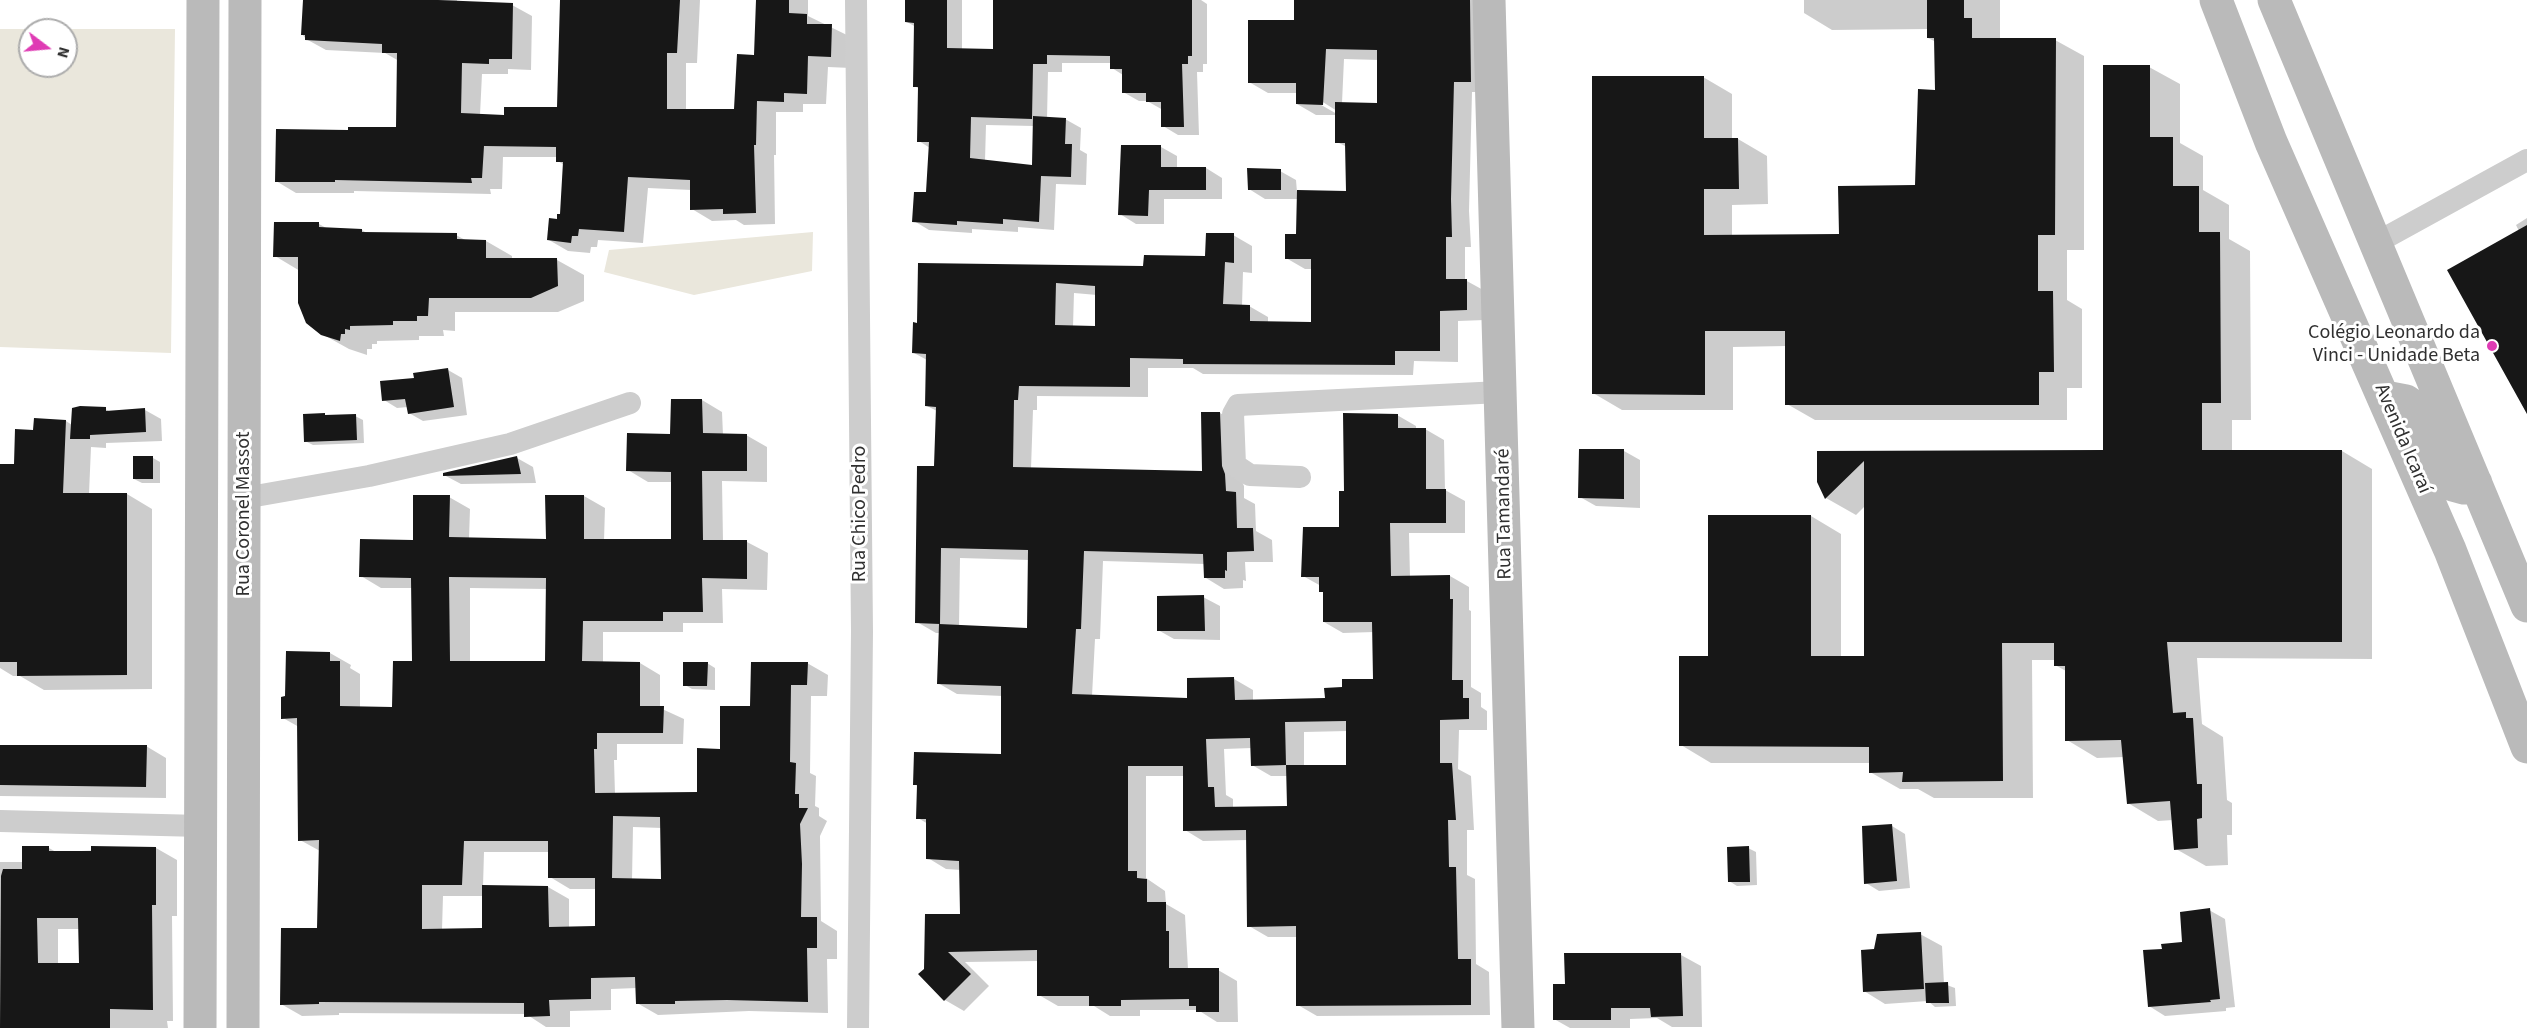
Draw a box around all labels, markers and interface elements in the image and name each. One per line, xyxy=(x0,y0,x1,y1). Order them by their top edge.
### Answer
north arrow xyxy=(18,18,78,78)
text: N xyxy=(51,44,75,61)
place label: Colégio Leonardo da Vinci - Unidade Beta xyxy=(2308,322,2480,369)
marker: Colégio Leonardo da Vinci - Unidade Beta xyxy=(2485,339,2499,353)
street label: Avenida Icaraí xyxy=(2368,381,2436,497)
street label: Rua Coronel Massot xyxy=(233,432,257,596)
street label: Rua Chico Pedro xyxy=(849,446,873,582)
street label: Rua Tamandaré xyxy=(1492,448,1518,580)

